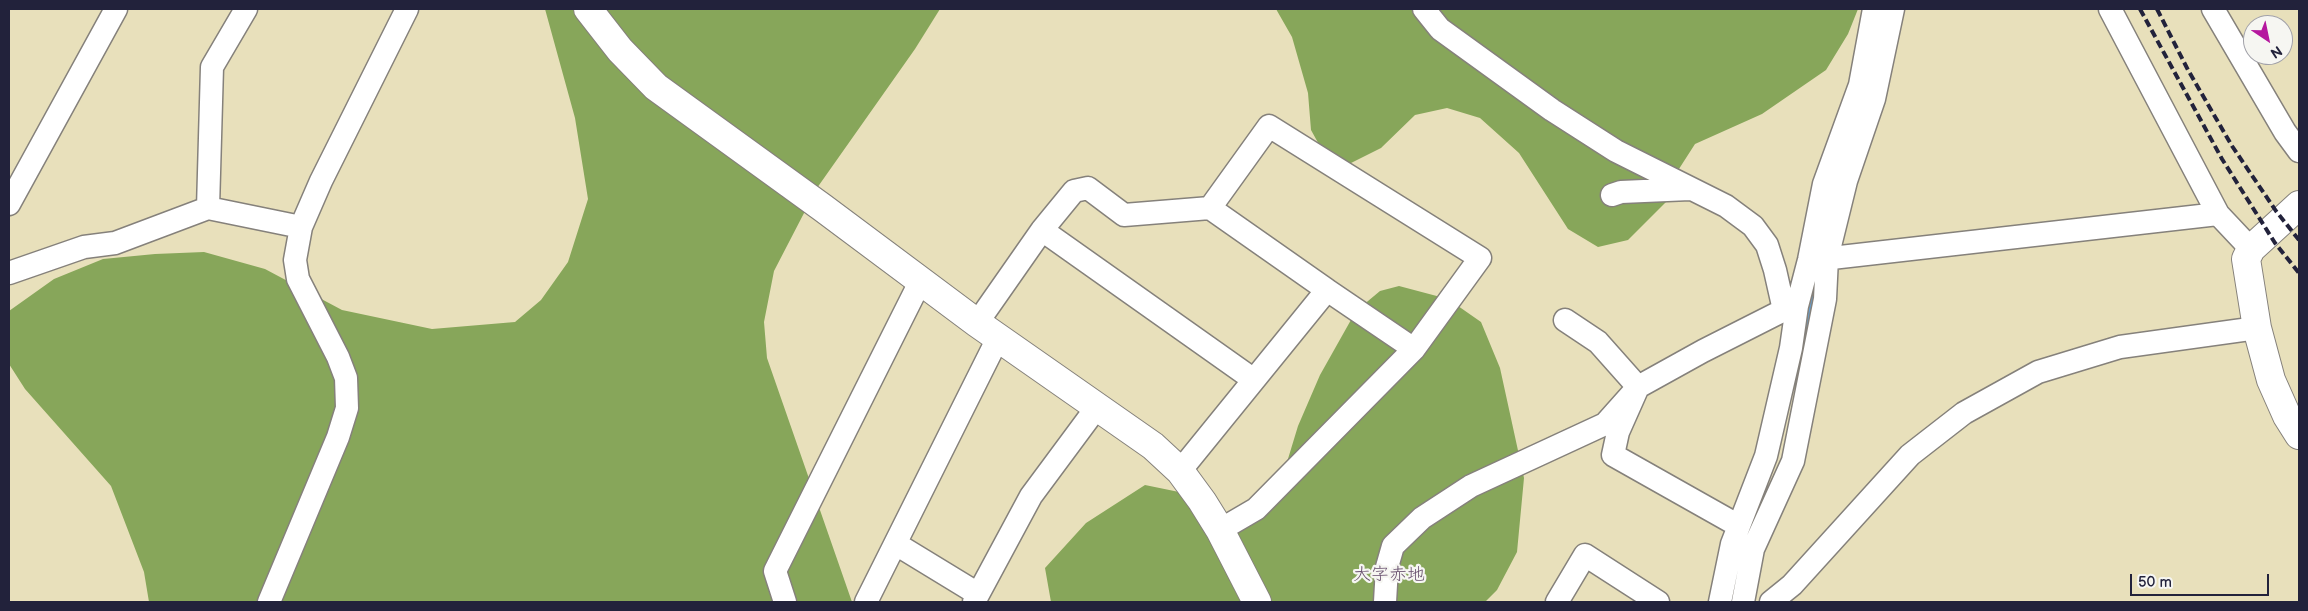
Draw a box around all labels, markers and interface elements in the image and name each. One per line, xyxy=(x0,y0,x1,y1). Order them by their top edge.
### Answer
north arrow xyxy=(2243,15,2293,65)
text: N xyxy=(2267,42,2285,62)
district label: 大字赤地 xyxy=(1353,564,1425,586)
scale bar xyxy=(2133,564,2272,596)
text: 50 m xyxy=(2138,573,2172,592)

